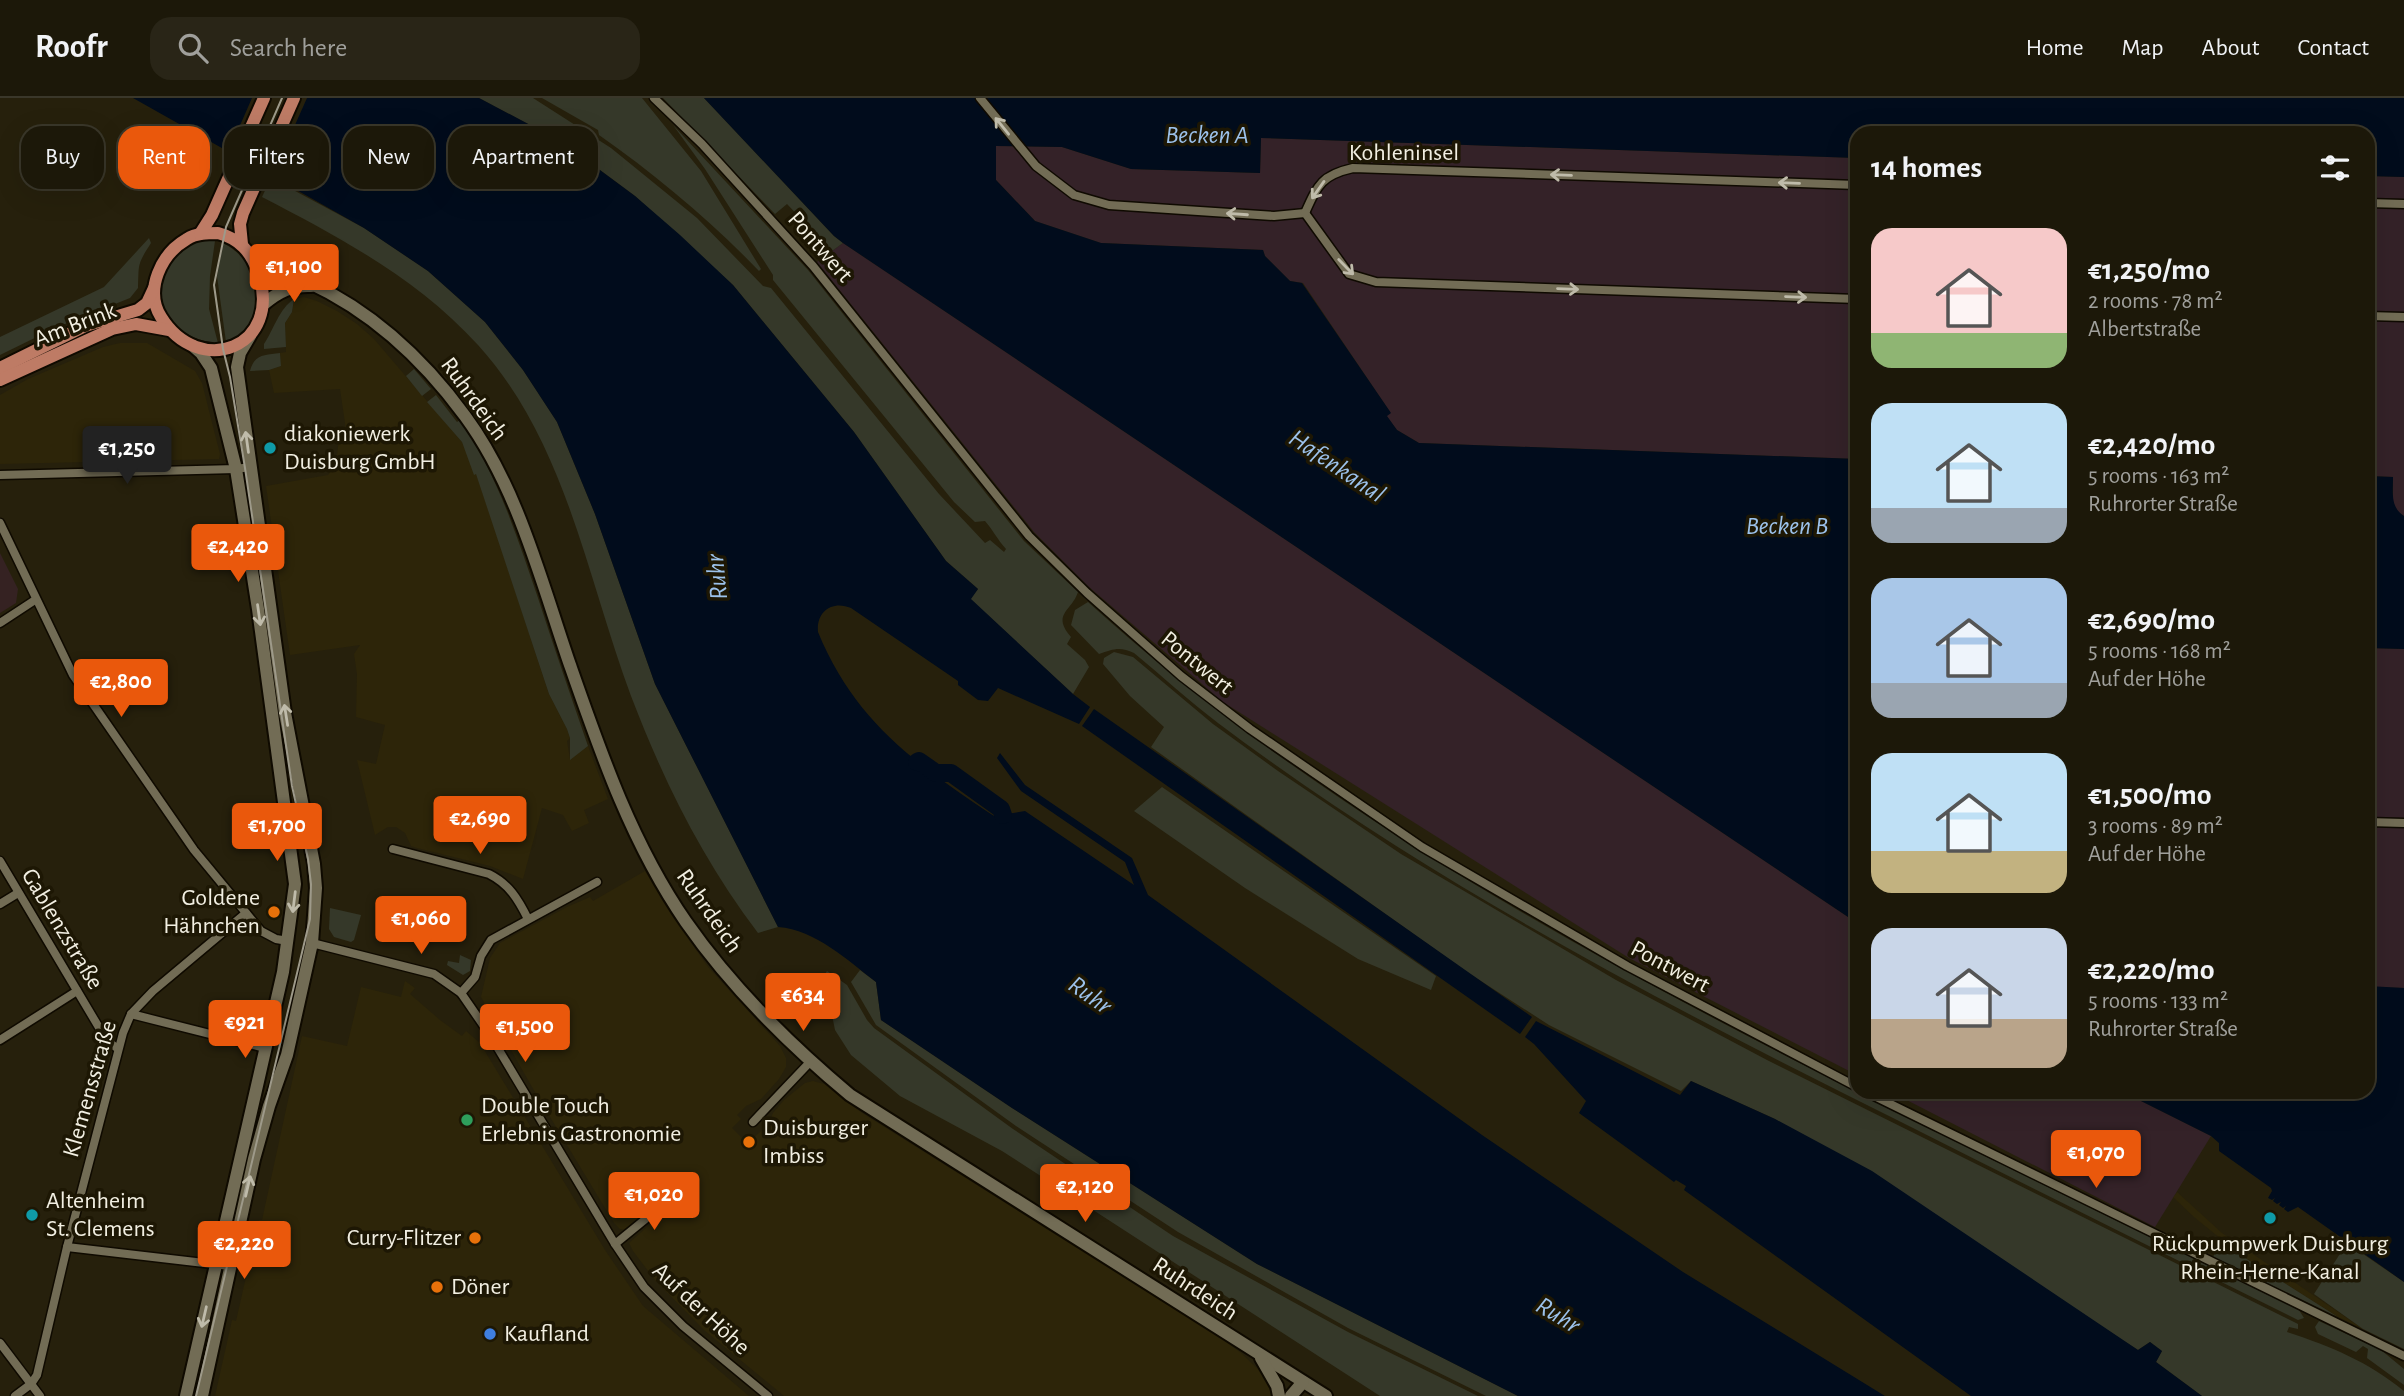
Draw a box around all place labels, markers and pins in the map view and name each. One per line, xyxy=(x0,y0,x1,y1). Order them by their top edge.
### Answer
pin: €1,100 xyxy=(237,244,351,304)
place label: diakoniewerk Duisburg GmbH xyxy=(284,422,436,474)
pin: €1,250 xyxy=(70,426,184,486)
marker: diakoniewerk Duisburg GmbH xyxy=(262,440,278,456)
pin: €2,420 xyxy=(181,524,295,584)
pin: €2,800 xyxy=(64,660,178,719)
pin: €2,690 xyxy=(423,796,537,856)
pin: €1,700 xyxy=(220,804,334,863)
place label: Goldene Hähnchen xyxy=(163,886,260,938)
pin: €1,060 xyxy=(364,896,478,956)
marker: Goldene Hähnchen xyxy=(266,904,282,920)
pin: €634 xyxy=(762,974,844,1033)
pin: €921 xyxy=(204,1000,286,1060)
pin: €1,500 xyxy=(468,1004,582,1064)
place label: Double Touch Erlebnis Gastronomie xyxy=(481,1094,681,1146)
marker: Double Touch Erlebnis Gastronomie xyxy=(459,1112,475,1128)
place label: Duisburger Imbiss xyxy=(763,1116,868,1168)
pin: €1,070 xyxy=(2039,1130,2153,1190)
marker: Duisburger Imbiss xyxy=(741,1134,757,1150)
pin: €2,120 xyxy=(1028,1164,1142,1224)
pin: €1,020 xyxy=(597,1172,711,1232)
place label: Altenheim St. Clemens xyxy=(46,1189,155,1241)
marker: Altenheim St. Clemens xyxy=(24,1207,40,1223)
marker: Rückpumpwerk Duisburg Rhein-Herne-Kanal xyxy=(2262,1210,2278,1226)
pin: €2,220 xyxy=(187,1222,301,1281)
place label: Curry-Flitzer xyxy=(347,1226,461,1250)
marker: Curry-Flitzer xyxy=(467,1230,483,1246)
place label: Rückpumpwerk Duisburg Rhein-Herne-Kanal xyxy=(2152,1232,2388,1284)
place label: Döner xyxy=(451,1275,509,1299)
marker: Döner xyxy=(429,1279,445,1295)
place label: Kaufland xyxy=(504,1322,589,1346)
marker: Kaufland xyxy=(482,1326,498,1342)

